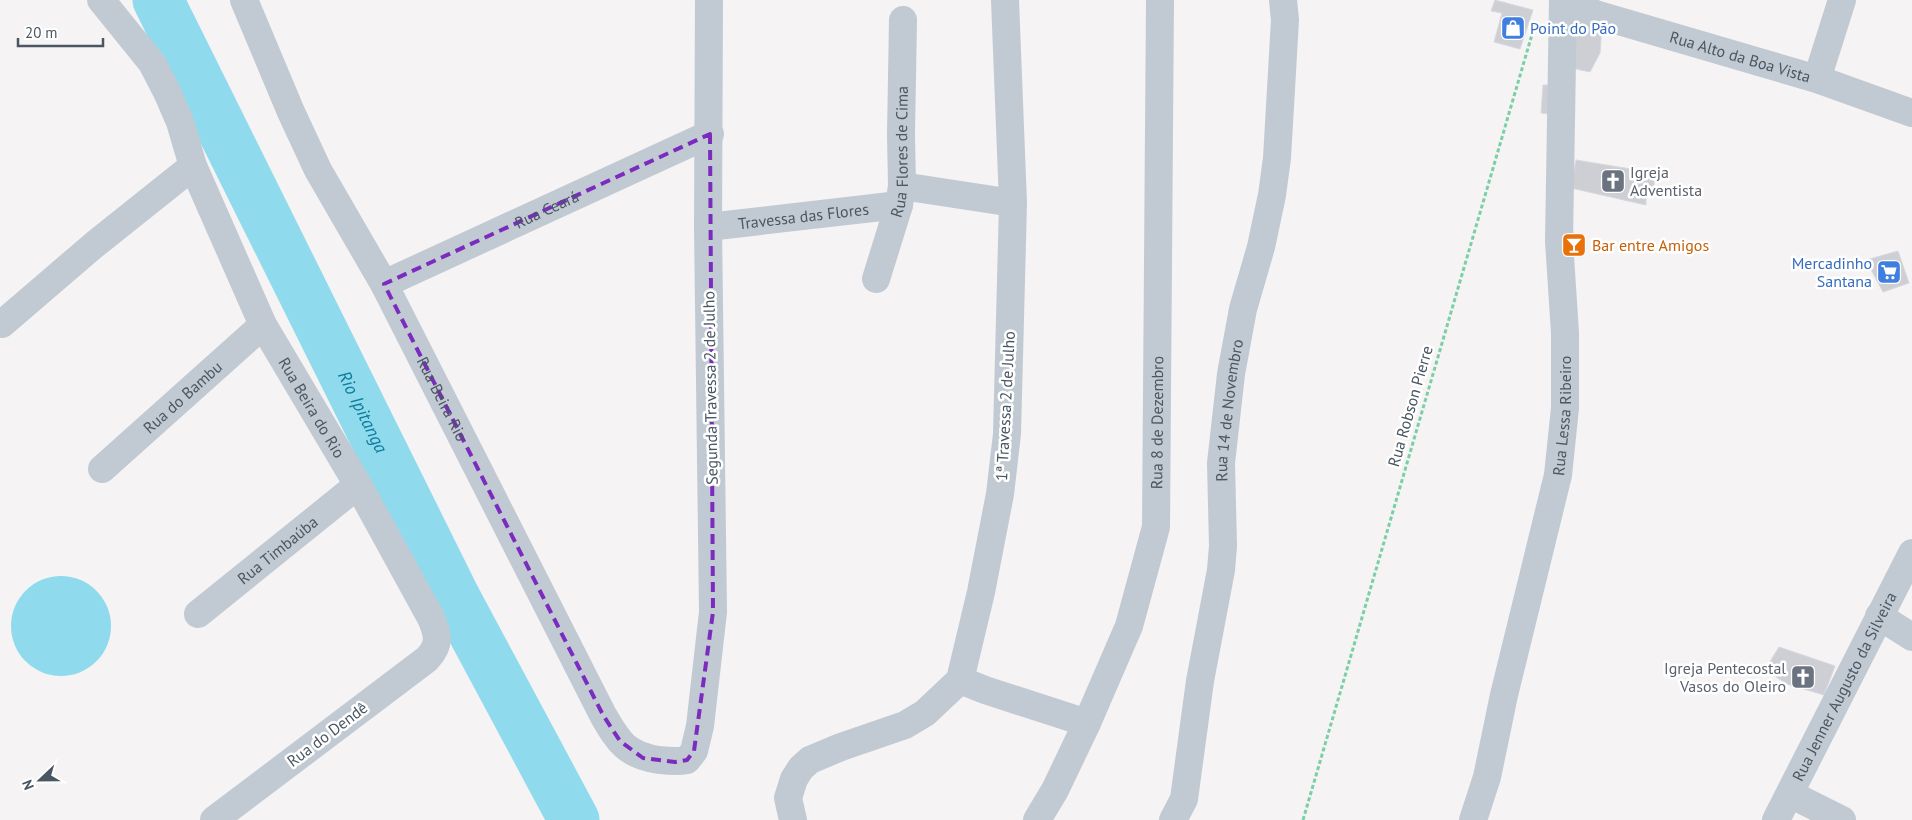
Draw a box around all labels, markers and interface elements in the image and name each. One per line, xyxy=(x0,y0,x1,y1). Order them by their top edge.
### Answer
scale bar xyxy=(18,15,102,47)
shop icon: Point do Pão xyxy=(1500,15,1526,41)
place label: Point do Pão xyxy=(1530,18,1616,38)
text: 20 m xyxy=(25,23,58,42)
street label: Rua Alto da Boa Vista xyxy=(1667,26,1813,87)
street label: Rua Flores de Cima xyxy=(886,86,912,220)
place label: Igreja Adventista xyxy=(1630,162,1702,200)
church icon: Igreja Adventista xyxy=(1600,168,1626,194)
street label: Rua Ceará xyxy=(511,186,582,233)
street label: Travessa das Flores xyxy=(737,199,870,233)
bar icon: Bar entre Amigos xyxy=(1561,232,1587,258)
place label: Bar entre Amigos xyxy=(1592,235,1709,255)
place label: Mercadinho Santana xyxy=(1792,253,1872,291)
supermarket icon: Mercadinho Santana xyxy=(1876,259,1902,285)
street label: Segunda Travessa 2 de Julho xyxy=(698,291,722,485)
street label: 1ª Travessa 2 de Julho xyxy=(991,331,1019,481)
street label: Rua 14 de Novembro xyxy=(1211,337,1247,482)
street label: Rua Robson Pierre xyxy=(1383,343,1437,469)
street label: Rua Beira Rio xyxy=(413,353,472,444)
street label: Rua Beira do Rio xyxy=(274,354,350,461)
street label: Rua do Bambu xyxy=(139,356,226,438)
street label: Rua 8 de Dezembro xyxy=(1146,356,1167,489)
street label: Rua Lessa Ribeiro xyxy=(1548,356,1575,477)
water label: Rio Ipitanga xyxy=(333,367,393,457)
street label: Rua Timbaúba xyxy=(233,512,322,588)
street label: Rua Jenner Augusto da Silveira xyxy=(1788,588,1901,784)
place label: Igreja Pentecostal Vasos do Oleiro xyxy=(1664,658,1786,696)
church icon: Igreja Pentecostal Vasos do Oleiro xyxy=(1790,664,1816,690)
street label: Rua do Dendê xyxy=(283,697,371,771)
north arrow xyxy=(15,755,65,805)
text: N xyxy=(18,777,38,793)

